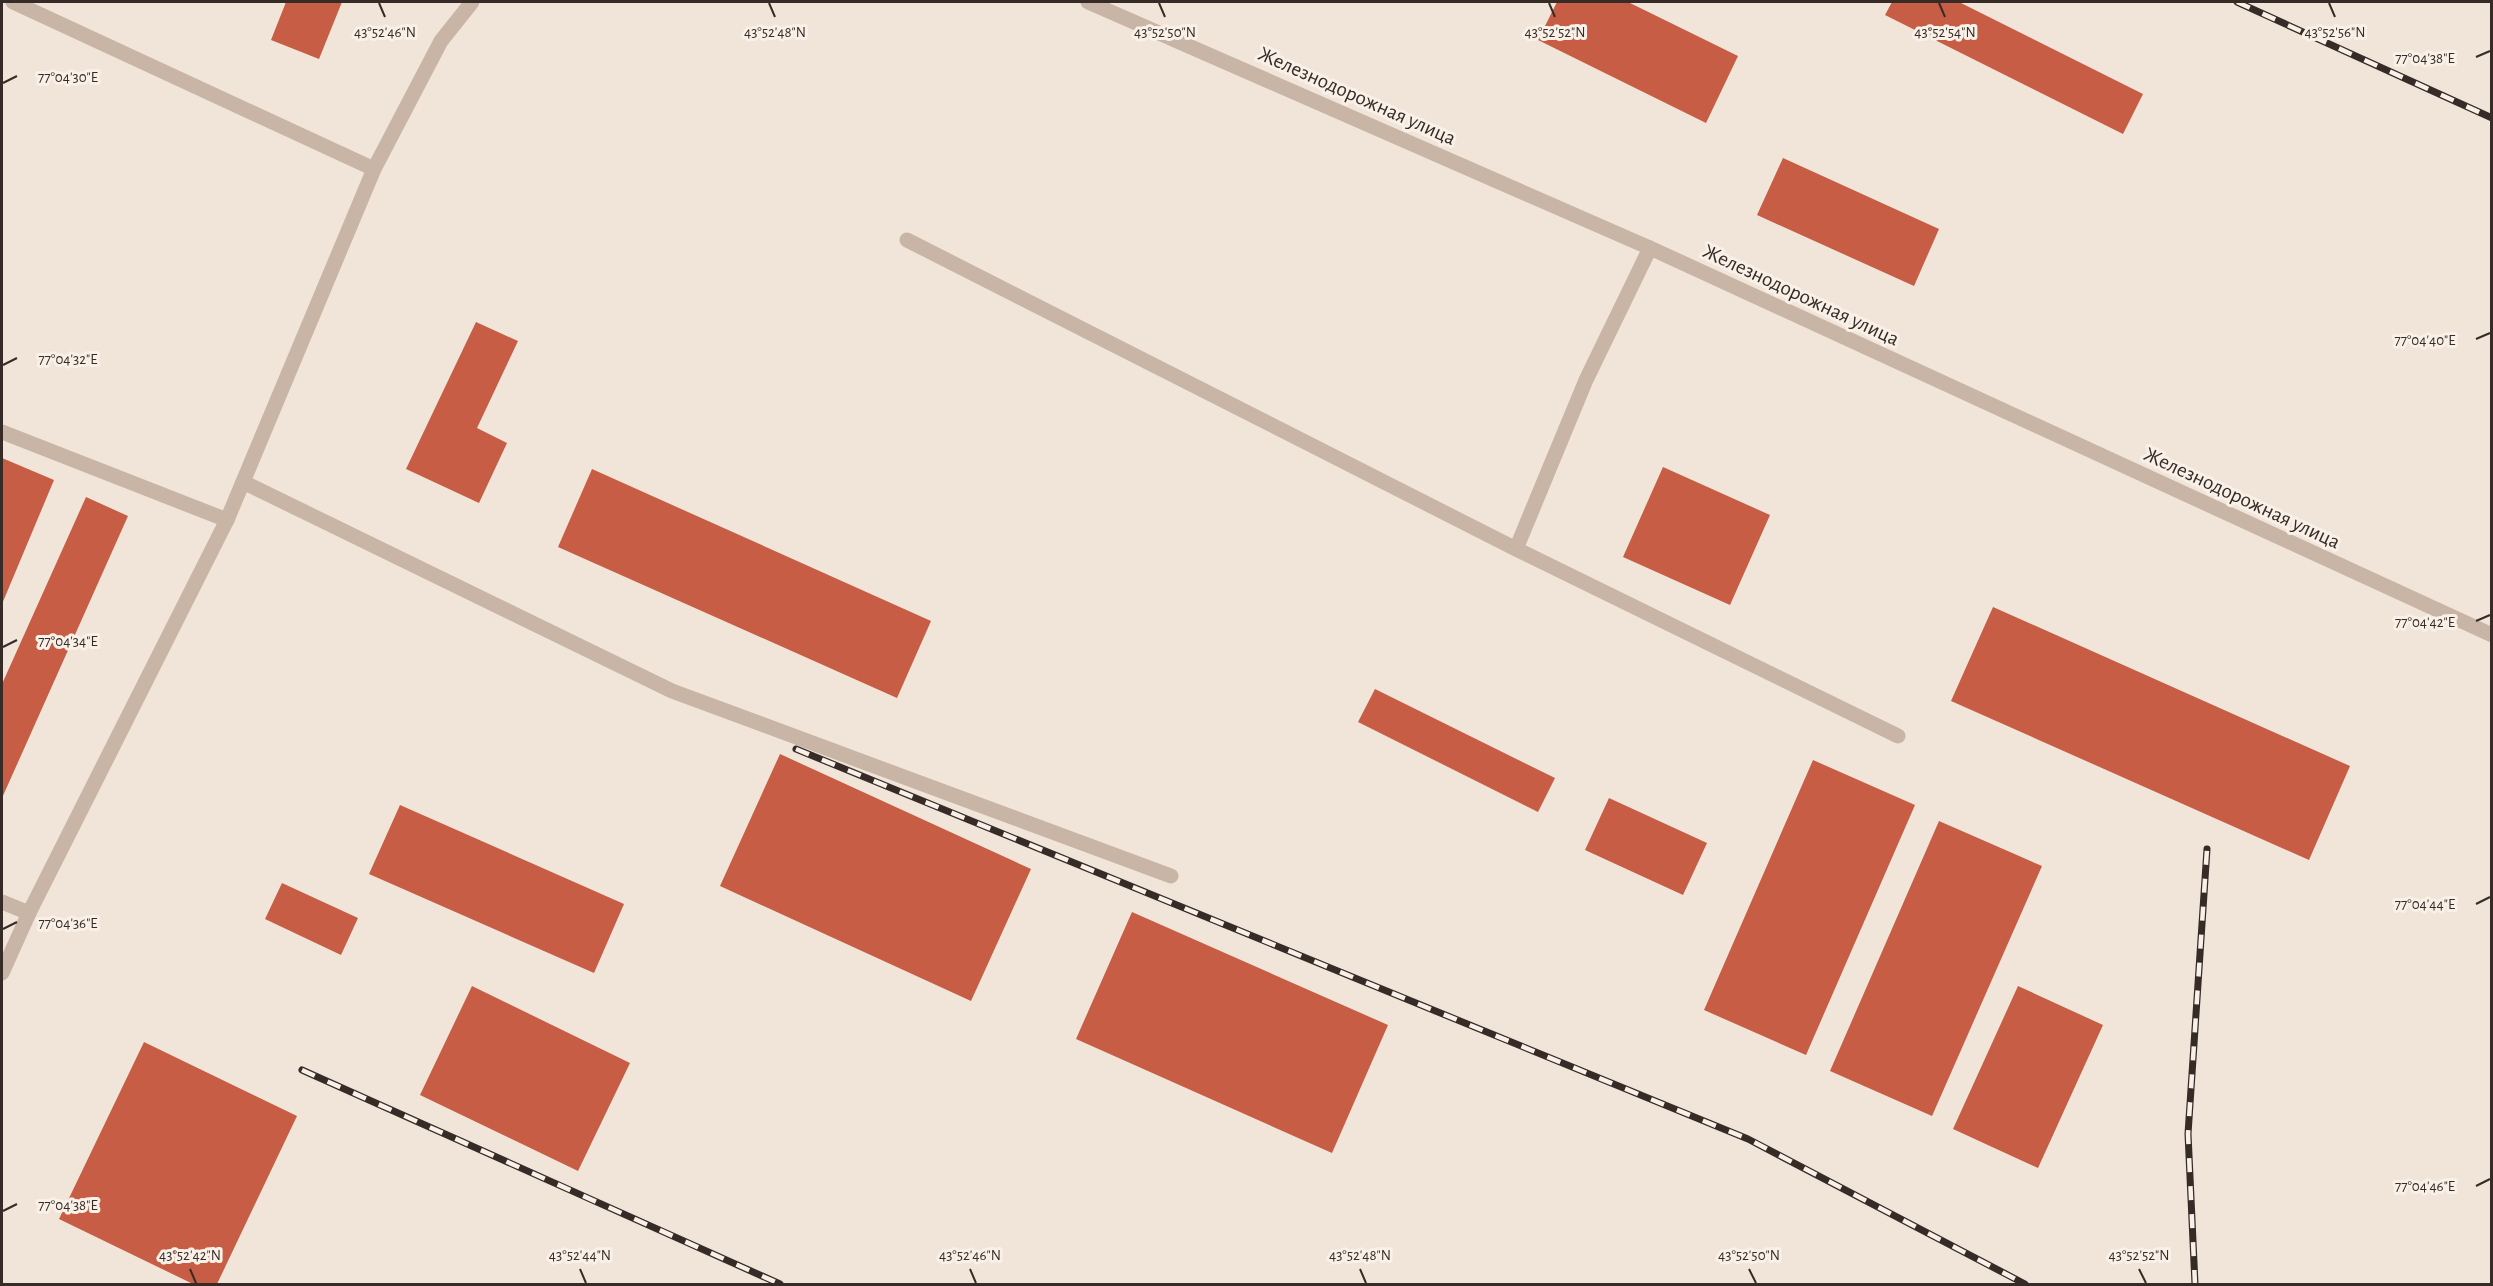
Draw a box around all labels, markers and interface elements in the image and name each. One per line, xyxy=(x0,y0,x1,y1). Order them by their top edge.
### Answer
text: 43°52'46"N xyxy=(354,25,416,40)
text: 43°52'48"N xyxy=(744,25,806,40)
text: 43°52'50"N xyxy=(1134,25,1196,40)
text: 43°52'52"N xyxy=(1525,25,1585,40)
text: 43°52'54"N xyxy=(1914,25,1976,40)
text: 43°52'56"N xyxy=(2304,25,2366,40)
street label: Железнодорожная улица xyxy=(1255,43,1459,149)
text: 77°04'38"E xyxy=(2395,51,2455,66)
text: 77°04'30"E xyxy=(38,70,98,85)
street label: Железнодорожная улица xyxy=(1700,240,1903,350)
text: 77°04'40"E xyxy=(2394,333,2456,348)
text: 77°04'32"E xyxy=(39,352,97,367)
street label: Железнодорожная улица xyxy=(2141,443,2344,553)
text: 77°04'42"E xyxy=(2395,615,2455,630)
text: 77°04'34"E xyxy=(38,634,98,649)
text: 77°04'44"E xyxy=(2395,897,2455,912)
text: 77°04'36"E xyxy=(38,916,98,931)
text: 77°04'46"E xyxy=(2395,1179,2455,1194)
text: 77°04'38"E xyxy=(38,1198,98,1213)
text: 43°52'42"N xyxy=(159,1248,221,1263)
text: 43°52'44"N xyxy=(549,1248,611,1263)
text: 43°52'46"N xyxy=(939,1248,1001,1263)
text: 43°52'48"N xyxy=(1329,1248,1391,1263)
text: 43°52'50"N xyxy=(1718,1248,1780,1263)
text: 43°52'52"N xyxy=(2109,1248,2169,1263)

